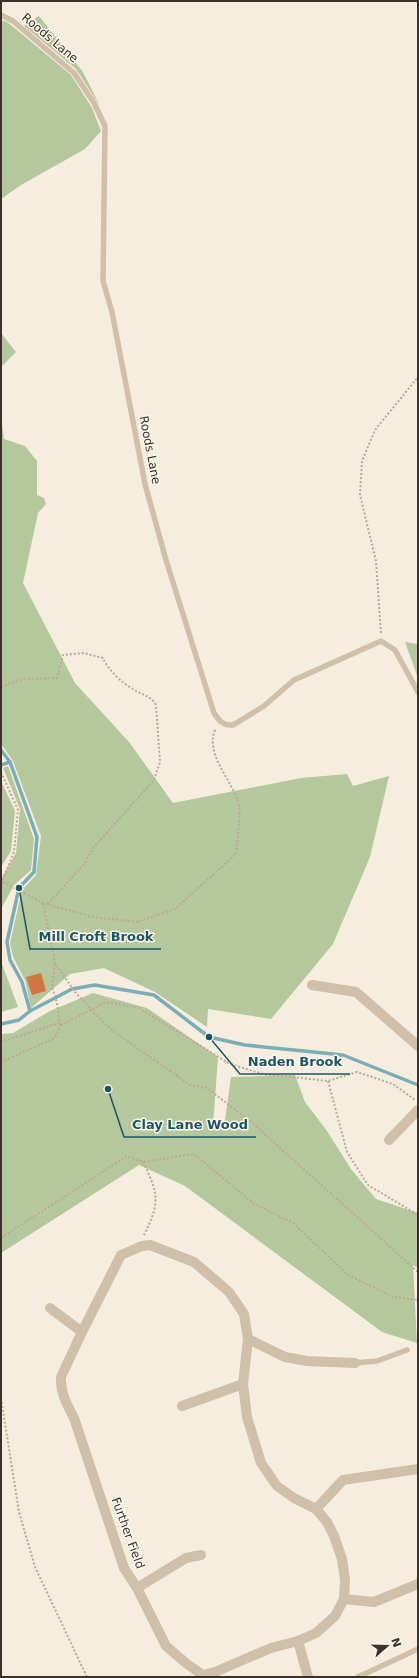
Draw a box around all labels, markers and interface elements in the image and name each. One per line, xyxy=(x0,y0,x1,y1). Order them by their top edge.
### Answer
street label: Roods Lane xyxy=(19,10,81,66)
street label: Roods Lane xyxy=(137,415,163,485)
callout: Mill Croft Brook xyxy=(30,924,161,949)
text: Mill Croft Brook xyxy=(39,929,154,944)
callout: Naden Brook xyxy=(240,1049,350,1074)
text: Naden Brook xyxy=(248,1054,343,1069)
callout: Clay Lane Wood xyxy=(124,1112,256,1137)
text: Clay Lane Wood xyxy=(132,1117,248,1132)
street label: Further Field xyxy=(109,1495,147,1571)
north arrow xyxy=(367,1626,407,1666)
text: N xyxy=(388,1636,404,1649)

